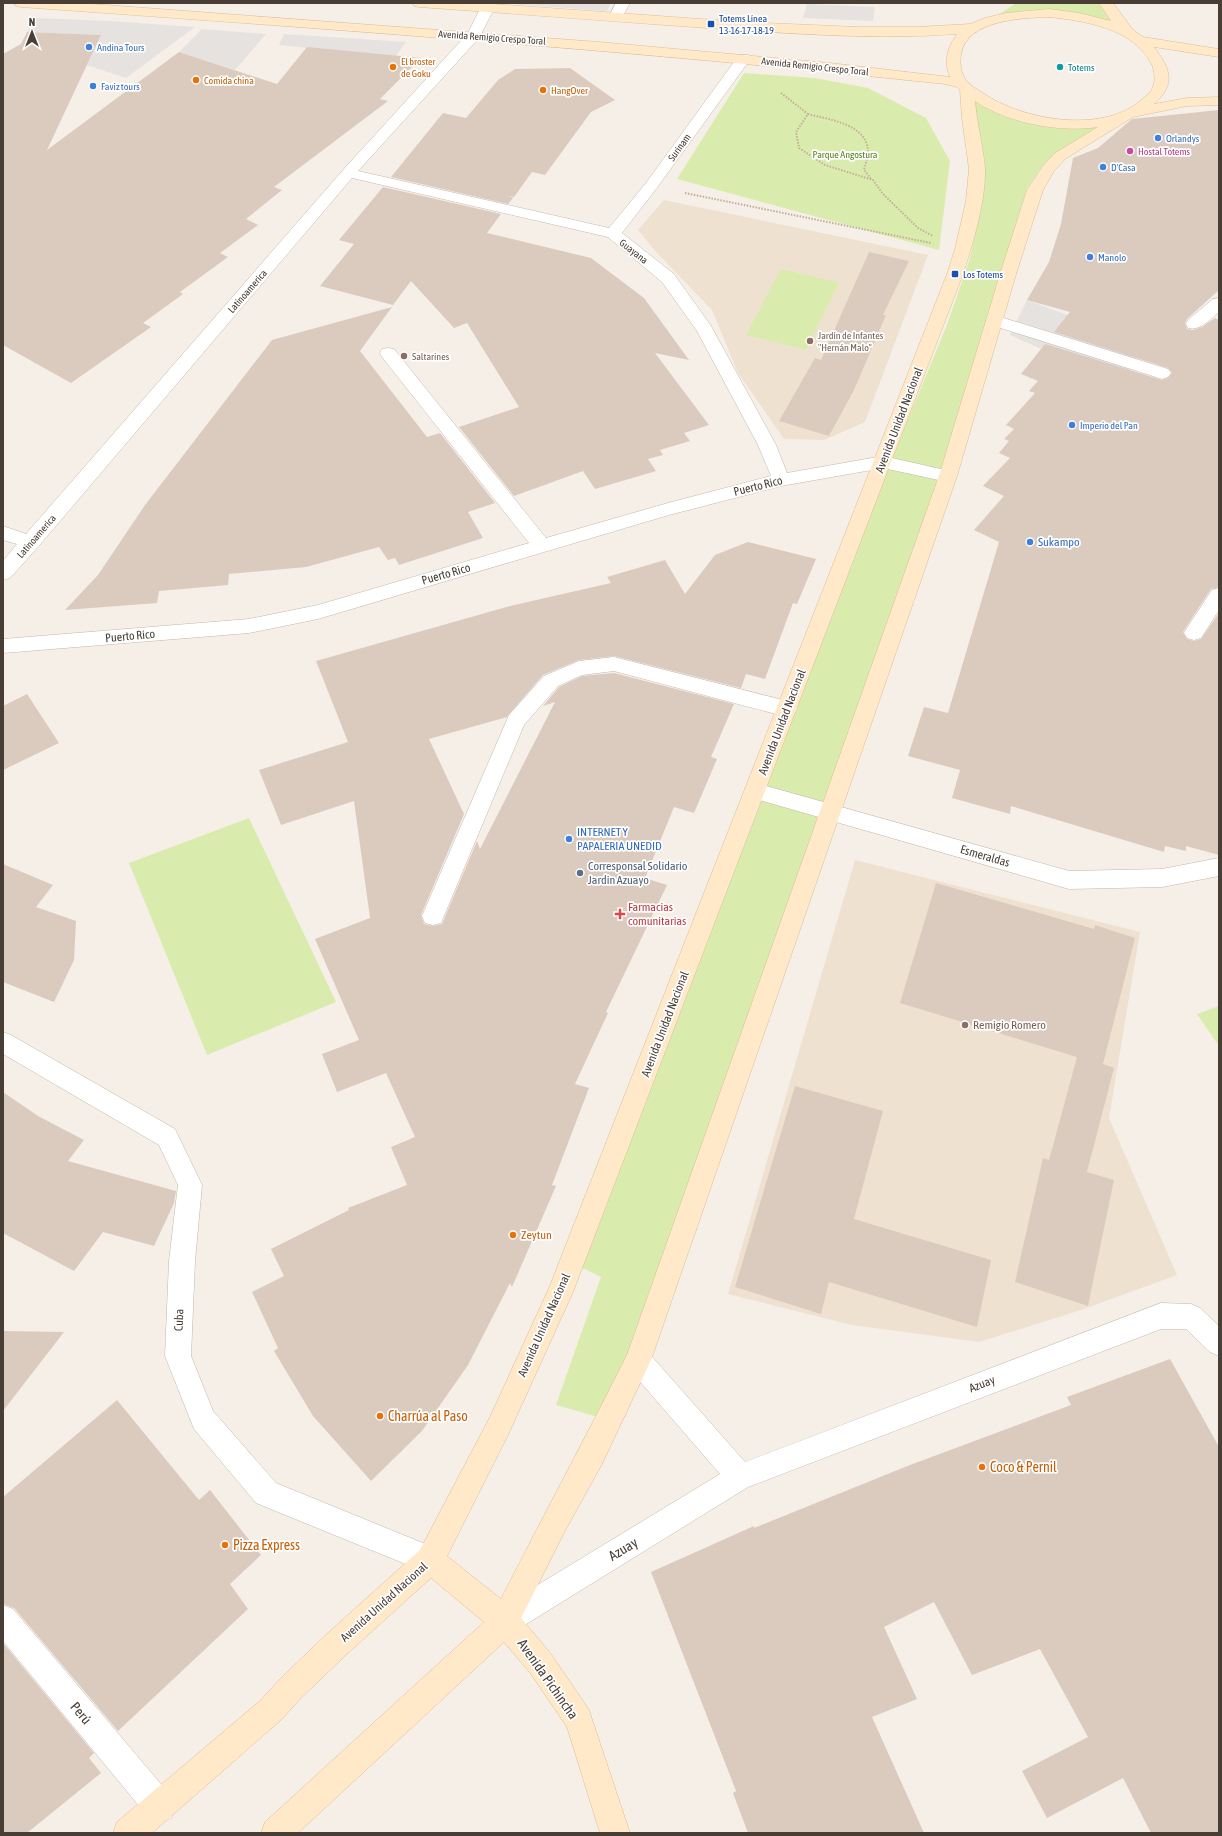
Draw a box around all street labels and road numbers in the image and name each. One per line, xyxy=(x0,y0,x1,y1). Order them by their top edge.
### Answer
street label: Avenida Remigio Crespo Toral xyxy=(438,28,547,47)
street label: Avenida Remigio Crespo Toral xyxy=(761,55,870,78)
street label: Surinam xyxy=(666,132,693,163)
street label: Guayana xyxy=(617,237,650,266)
street label: Latinoamerica xyxy=(226,267,269,315)
street label: Avenida Unidad Nacional xyxy=(872,364,926,475)
street label: Puerto Rico xyxy=(732,473,784,499)
street label: Latinoamerica xyxy=(15,512,58,560)
street label: Puerto Rico xyxy=(420,560,472,588)
street label: Puerto Rico xyxy=(104,627,156,645)
street label: Avenida Unidad Nacional xyxy=(755,666,809,777)
street label: Esmeraldas xyxy=(959,842,1011,870)
street label: Avenida Unidad Nacional xyxy=(638,968,692,1079)
street label: Avenida Unidad Nacional xyxy=(515,1270,573,1379)
street label: Cuba xyxy=(172,1309,186,1331)
street label: Azuay xyxy=(967,1373,997,1395)
street label: Azuay xyxy=(606,1534,641,1564)
street label: Avenida Unidad Nacional xyxy=(338,1559,431,1645)
street label: Avenida Pichincha xyxy=(514,1636,582,1722)
street label: Perú xyxy=(67,1699,95,1727)

